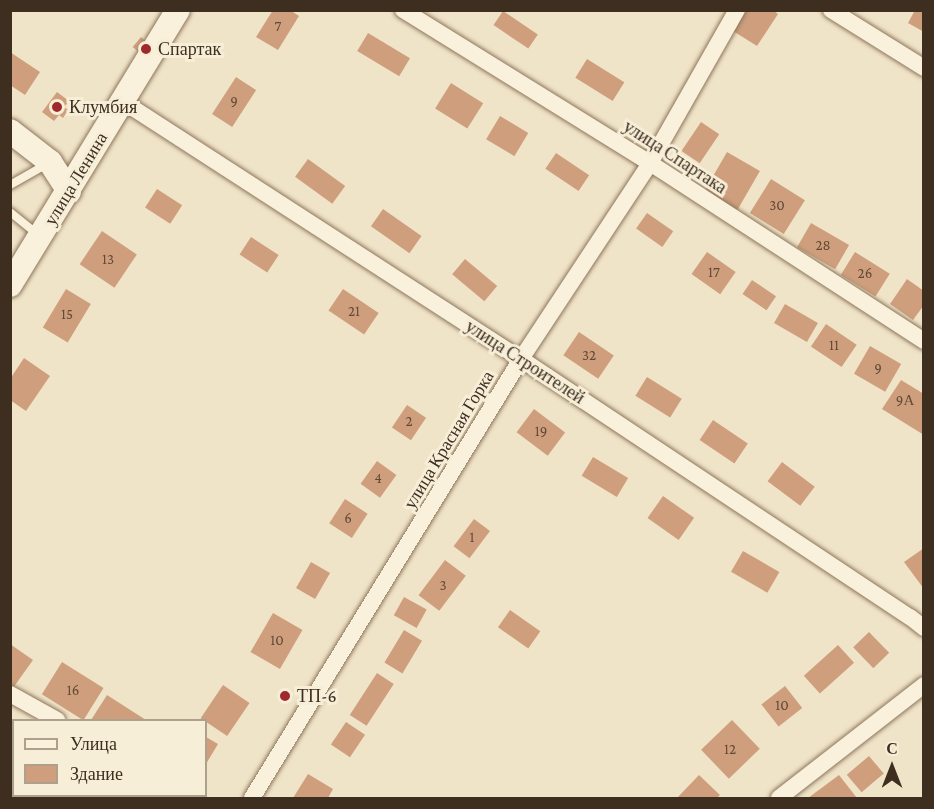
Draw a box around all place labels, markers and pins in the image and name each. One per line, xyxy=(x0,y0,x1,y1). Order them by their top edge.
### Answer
place label: Спартак xyxy=(158,38,221,60)
marker: Спартак xyxy=(139,42,153,56)
place label: Клумбия xyxy=(69,96,137,118)
marker: Клумбия xyxy=(50,100,64,114)
place label: ТП-6 xyxy=(297,685,337,707)
marker: ТП-6 xyxy=(278,689,292,703)

